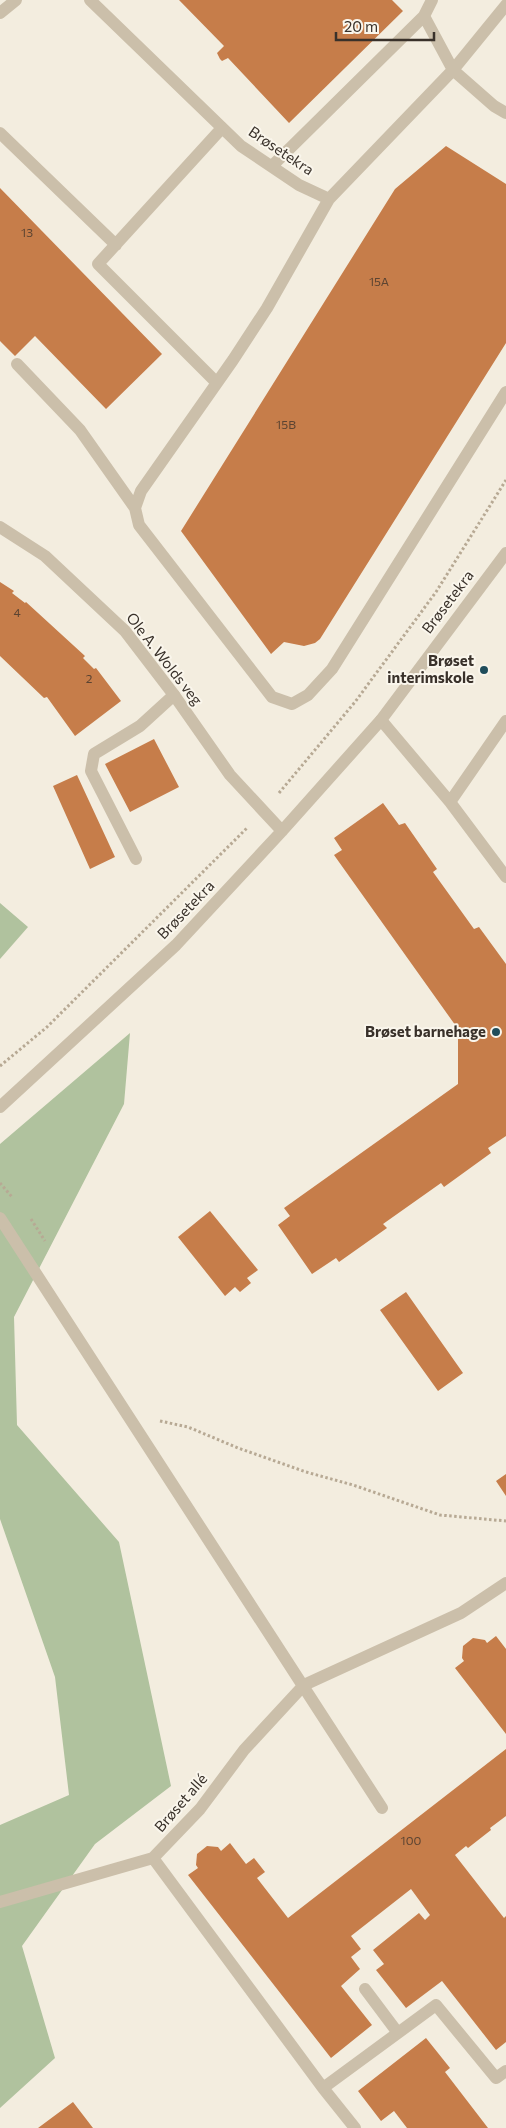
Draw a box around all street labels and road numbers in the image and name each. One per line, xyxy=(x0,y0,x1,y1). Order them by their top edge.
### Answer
street label: Brøsetekra xyxy=(246,122,318,178)
street label: Brøsetekra xyxy=(418,566,477,637)
street label: Ole A. Wolds veg xyxy=(123,609,207,708)
street label: Brøsetekra xyxy=(153,876,218,942)
street label: Brøset allé xyxy=(150,1769,210,1835)

